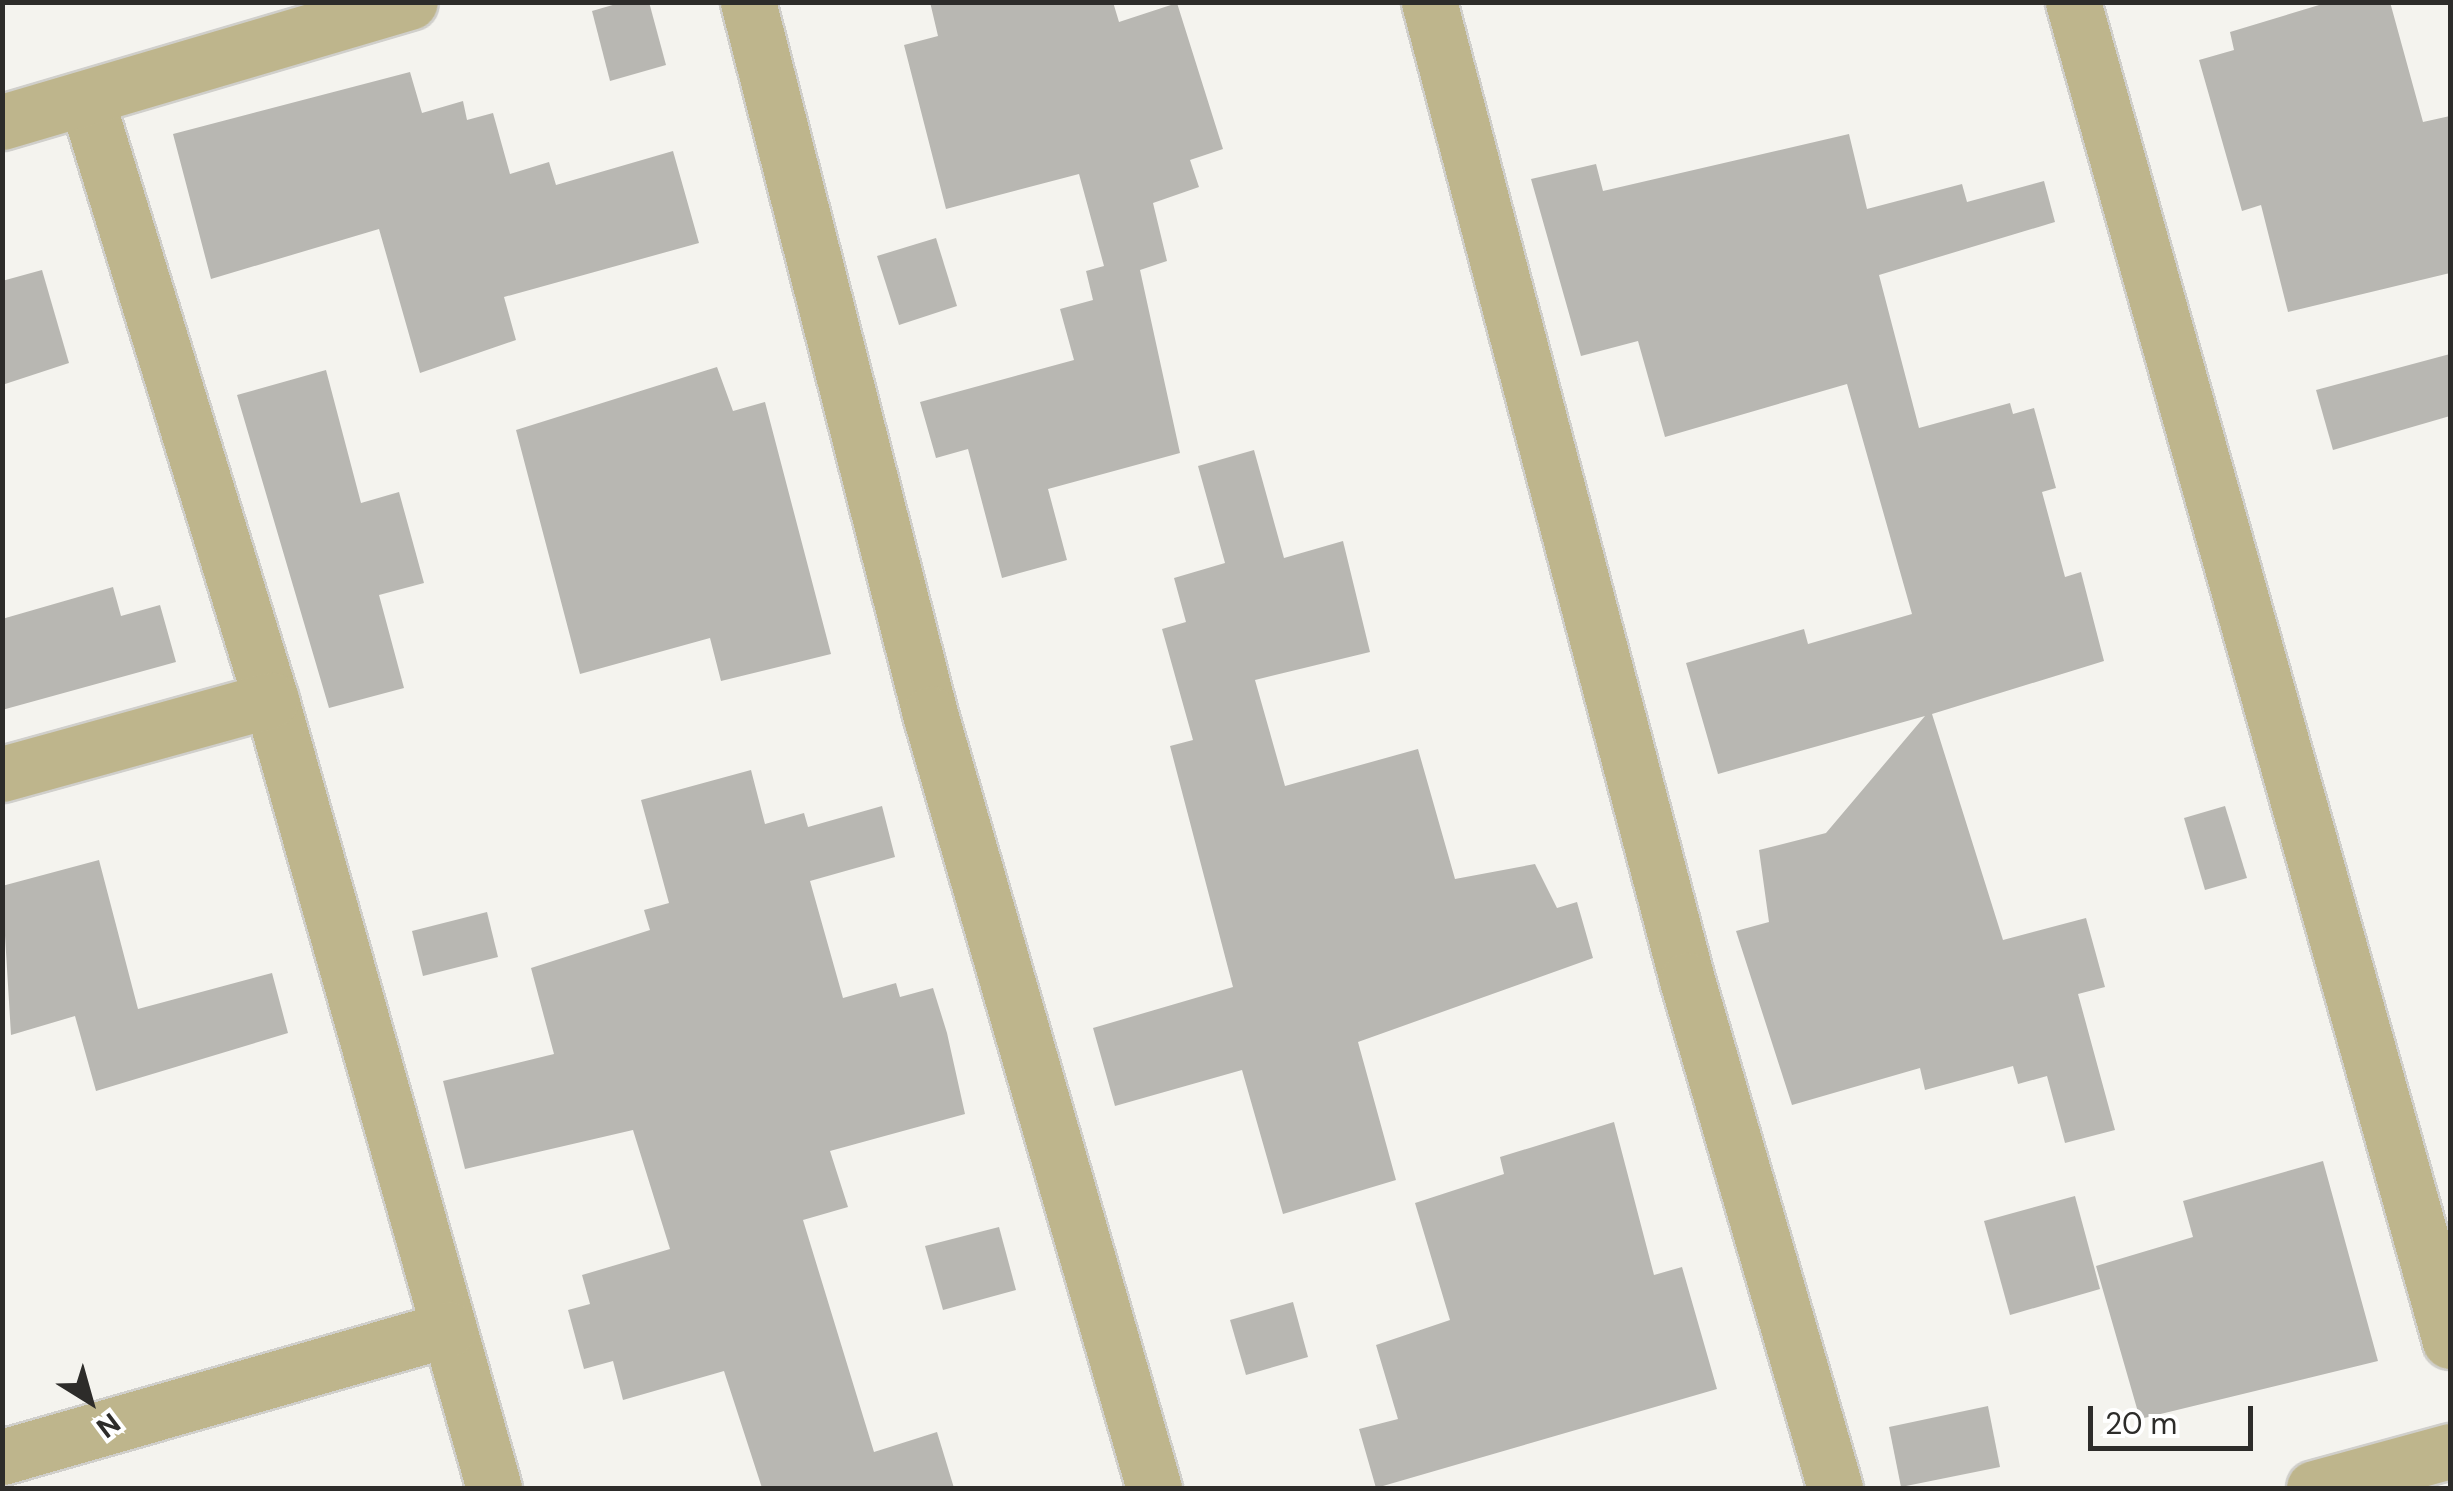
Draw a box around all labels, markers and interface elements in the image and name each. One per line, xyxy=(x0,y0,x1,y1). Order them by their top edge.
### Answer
north arrow xyxy=(40,1351,140,1451)
scale bar xyxy=(2093,1386,2258,1448)
text: N xyxy=(89,1404,128,1446)
text: 20 m xyxy=(2105,1404,2177,1443)

